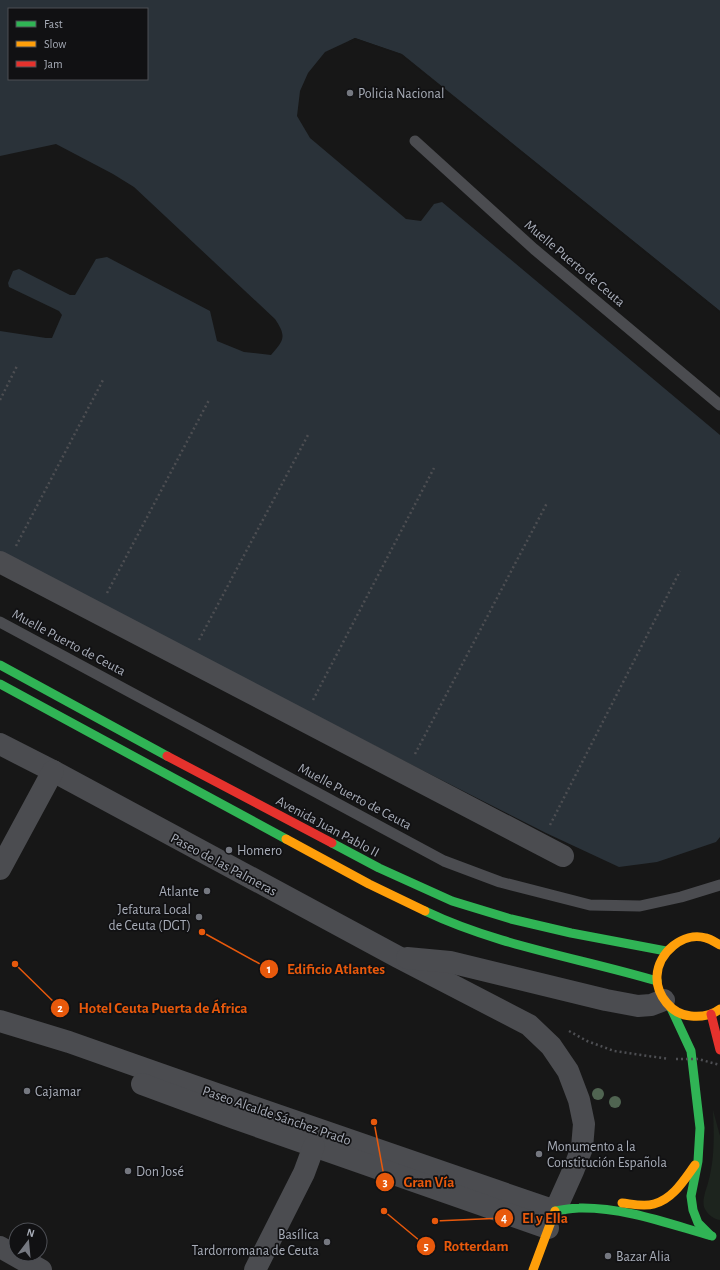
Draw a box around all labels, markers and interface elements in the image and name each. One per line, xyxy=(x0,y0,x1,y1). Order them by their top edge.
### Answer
legend xyxy=(8,8,148,80)
text: Fast xyxy=(44,18,63,30)
text: Slow xyxy=(44,38,66,50)
text: Jam xyxy=(44,58,63,70)
place label: Policia Nacional xyxy=(358,87,444,101)
marker: Policia Nacional xyxy=(345,88,355,98)
street label: Muelle Puerto de Ceuta xyxy=(522,218,628,310)
street label: Muelle Puerto de Ceuta xyxy=(10,607,128,679)
street label: Muelle Puerto de Ceuta xyxy=(296,761,414,833)
street label: Avenida Juan Pablo II xyxy=(274,794,381,860)
street label: Paseo de las Palmeras xyxy=(168,831,279,899)
place label: Homero xyxy=(237,844,282,858)
marker: Homero xyxy=(224,845,234,855)
place label: Atlante xyxy=(159,885,199,899)
marker: Atlante xyxy=(202,886,212,896)
place label: Jefatura Local de Ceuta (DGT) xyxy=(109,903,191,933)
marker: Jefatura Local de Ceuta (DGT) xyxy=(194,912,204,922)
callout: Edificio Atlantes xyxy=(259,956,393,983)
text: Edificio Atlantes xyxy=(287,962,385,977)
text: 1 xyxy=(267,963,271,975)
callout: Hotel Ceuta Puerta de África xyxy=(50,994,255,1021)
text: Hotel Ceuta Puerta de África xyxy=(79,999,247,1016)
text: 2 xyxy=(57,1002,63,1014)
street label: Paseo Alcalde Sánchez Prado xyxy=(201,1084,353,1148)
place label: Cajamar xyxy=(35,1085,81,1099)
marker: Cajamar xyxy=(22,1086,32,1096)
place label: Monumento a la Constitución Española xyxy=(547,1140,668,1170)
marker: Monumento a la Constitución Española xyxy=(534,1149,544,1159)
place label: Don José xyxy=(136,1165,184,1179)
marker: Don José xyxy=(123,1166,133,1176)
callout: Gran Vía xyxy=(375,1168,462,1195)
text: Gran Vía xyxy=(403,1175,455,1190)
text: 3 xyxy=(382,1176,388,1188)
callout: El y Ella xyxy=(494,1204,575,1231)
text: El y Ella xyxy=(522,1211,568,1226)
text: 4 xyxy=(501,1212,507,1224)
north arrow xyxy=(8,1222,48,1262)
text: N xyxy=(25,1227,36,1239)
place label: Basílica Tardorromana de Ceuta xyxy=(191,1228,320,1258)
callout: Rotterdam xyxy=(416,1232,517,1259)
marker: Basílica Tardorromana de Ceuta xyxy=(322,1237,332,1247)
text: Rotterdam xyxy=(443,1239,509,1254)
text: 5 xyxy=(423,1240,429,1252)
place label: Bazar Alia xyxy=(616,1250,671,1264)
marker: Bazar Alia xyxy=(603,1251,613,1261)

